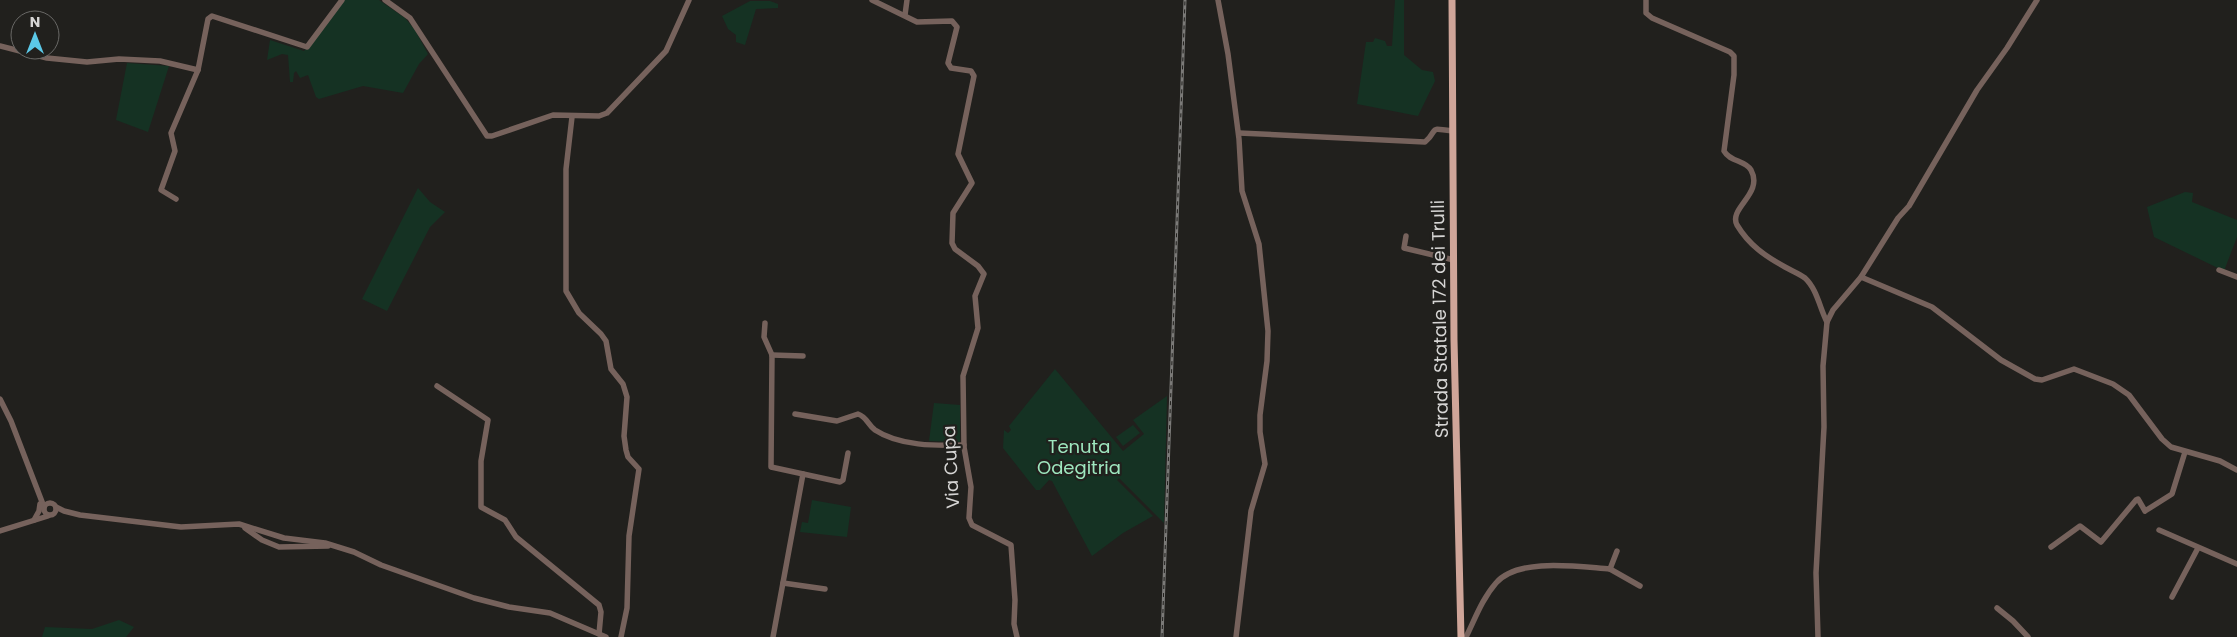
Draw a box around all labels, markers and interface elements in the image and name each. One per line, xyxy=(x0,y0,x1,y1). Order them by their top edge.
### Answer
north arrow xyxy=(10,10,60,60)
text: N xyxy=(30,12,40,32)
street label: Strada Statale 172 dei Trulli xyxy=(1425,200,1454,438)
street label: Via Cupa xyxy=(936,425,965,509)
park label: Tenuta Odegitria xyxy=(1037,434,1121,480)

